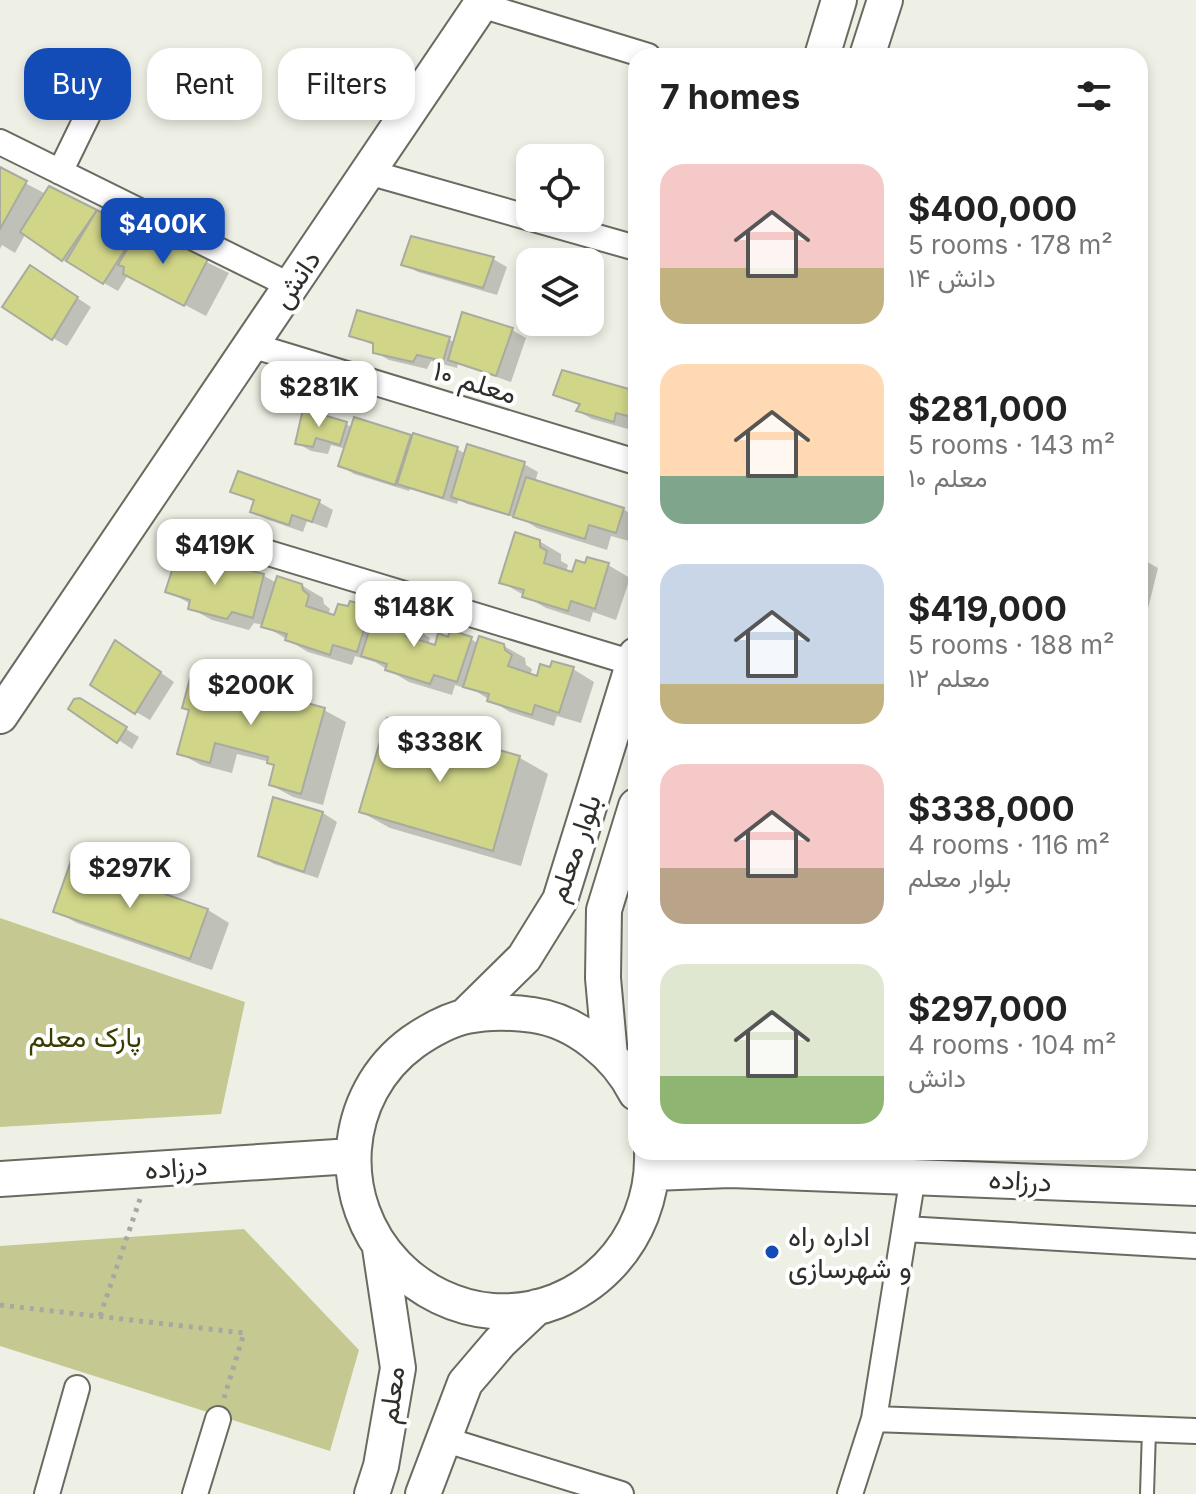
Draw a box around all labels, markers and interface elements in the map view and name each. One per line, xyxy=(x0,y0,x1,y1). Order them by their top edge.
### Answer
chip: Buy xyxy=(24,48,131,120)
chip: Rent xyxy=(147,48,262,120)
chip: Filters xyxy=(278,48,415,120)
icon: filters xyxy=(1072,74,1116,118)
text: 7 homes xyxy=(660,76,800,117)
map controls xyxy=(516,144,604,336)
button: locate xyxy=(516,144,604,232)
text: $400,000 xyxy=(908,188,1077,229)
icon: home xyxy=(724,196,820,292)
pin: $400K xyxy=(107,198,219,266)
text: $400K xyxy=(119,208,207,239)
text: 5 rooms · 178 m² xyxy=(908,229,1113,260)
street label: دانش xyxy=(264,244,328,314)
button: layers xyxy=(516,248,604,336)
text: دانش ۱۴ xyxy=(908,262,996,293)
street label: معلم ۱۰ xyxy=(429,353,521,413)
pin: $281K xyxy=(263,361,375,429)
text: $281K xyxy=(279,371,359,402)
text: $281,000 xyxy=(908,388,1068,429)
icon: home xyxy=(724,396,820,492)
text: 5 rooms · 143 m² xyxy=(908,429,1115,460)
text: معلم ۱۰ xyxy=(908,462,987,493)
pin: $419K xyxy=(159,519,271,587)
text: $419K xyxy=(175,529,255,560)
pin: $148K xyxy=(358,581,470,649)
text: $419,000 xyxy=(908,588,1067,629)
text: $148K xyxy=(373,591,455,622)
icon: home xyxy=(724,596,820,692)
text: 5 rooms · 188 m² xyxy=(908,629,1115,660)
pin: $200K xyxy=(195,659,307,727)
text: معلم ۱۲ xyxy=(908,662,990,693)
text: $200K xyxy=(207,669,295,700)
pin: $338K xyxy=(384,716,496,784)
text: $338K xyxy=(397,726,483,757)
text: $338,000 xyxy=(908,788,1075,829)
street label: بلوار معلم xyxy=(540,790,610,907)
icon: home xyxy=(724,796,820,892)
text: 4 rooms · 116 m² xyxy=(908,829,1110,860)
pin: $297K xyxy=(74,842,186,910)
text: $297K xyxy=(88,852,172,883)
text: بلوار معلم xyxy=(908,862,1011,893)
text: $297,000 xyxy=(908,988,1068,1029)
icon: home xyxy=(724,996,820,1092)
park label: پارک معلم xyxy=(28,1020,142,1056)
text: 4 rooms · 104 m² xyxy=(908,1029,1117,1060)
text: دانش xyxy=(908,1062,966,1093)
street label: درزاده xyxy=(143,1148,209,1187)
street label: درزاده xyxy=(988,1161,1052,1200)
place label: اداره راه و شهرسازی xyxy=(788,1219,912,1286)
marker: اداره راه و شهرسازی xyxy=(763,1243,781,1261)
street label: معلم xyxy=(371,1364,413,1426)

